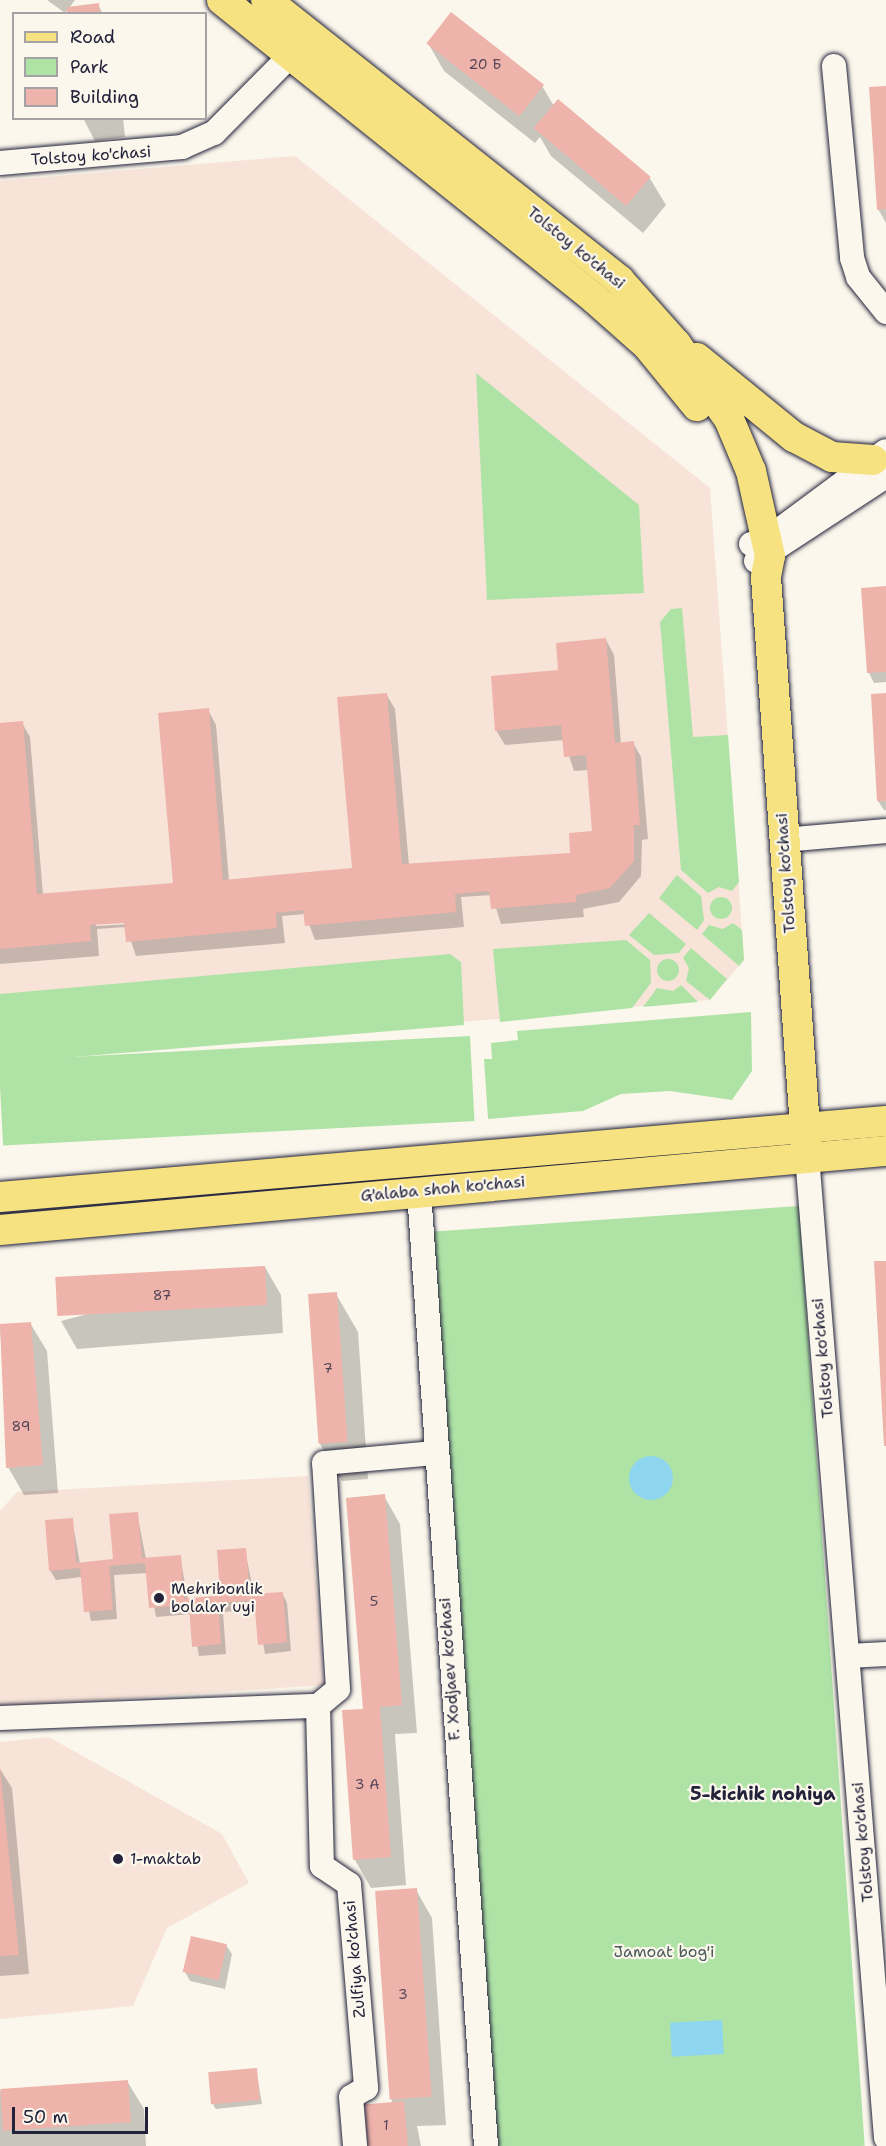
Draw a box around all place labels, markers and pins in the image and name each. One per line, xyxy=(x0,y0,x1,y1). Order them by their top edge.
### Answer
place label: Mehribonlik bolalar uyi xyxy=(171,1579,263,1617)
marker: Mehribonlik bolalar uyi xyxy=(152,1591,166,1605)
place label: 1-maktab xyxy=(130,1849,201,1869)
marker: 1-maktab xyxy=(111,1852,125,1866)

